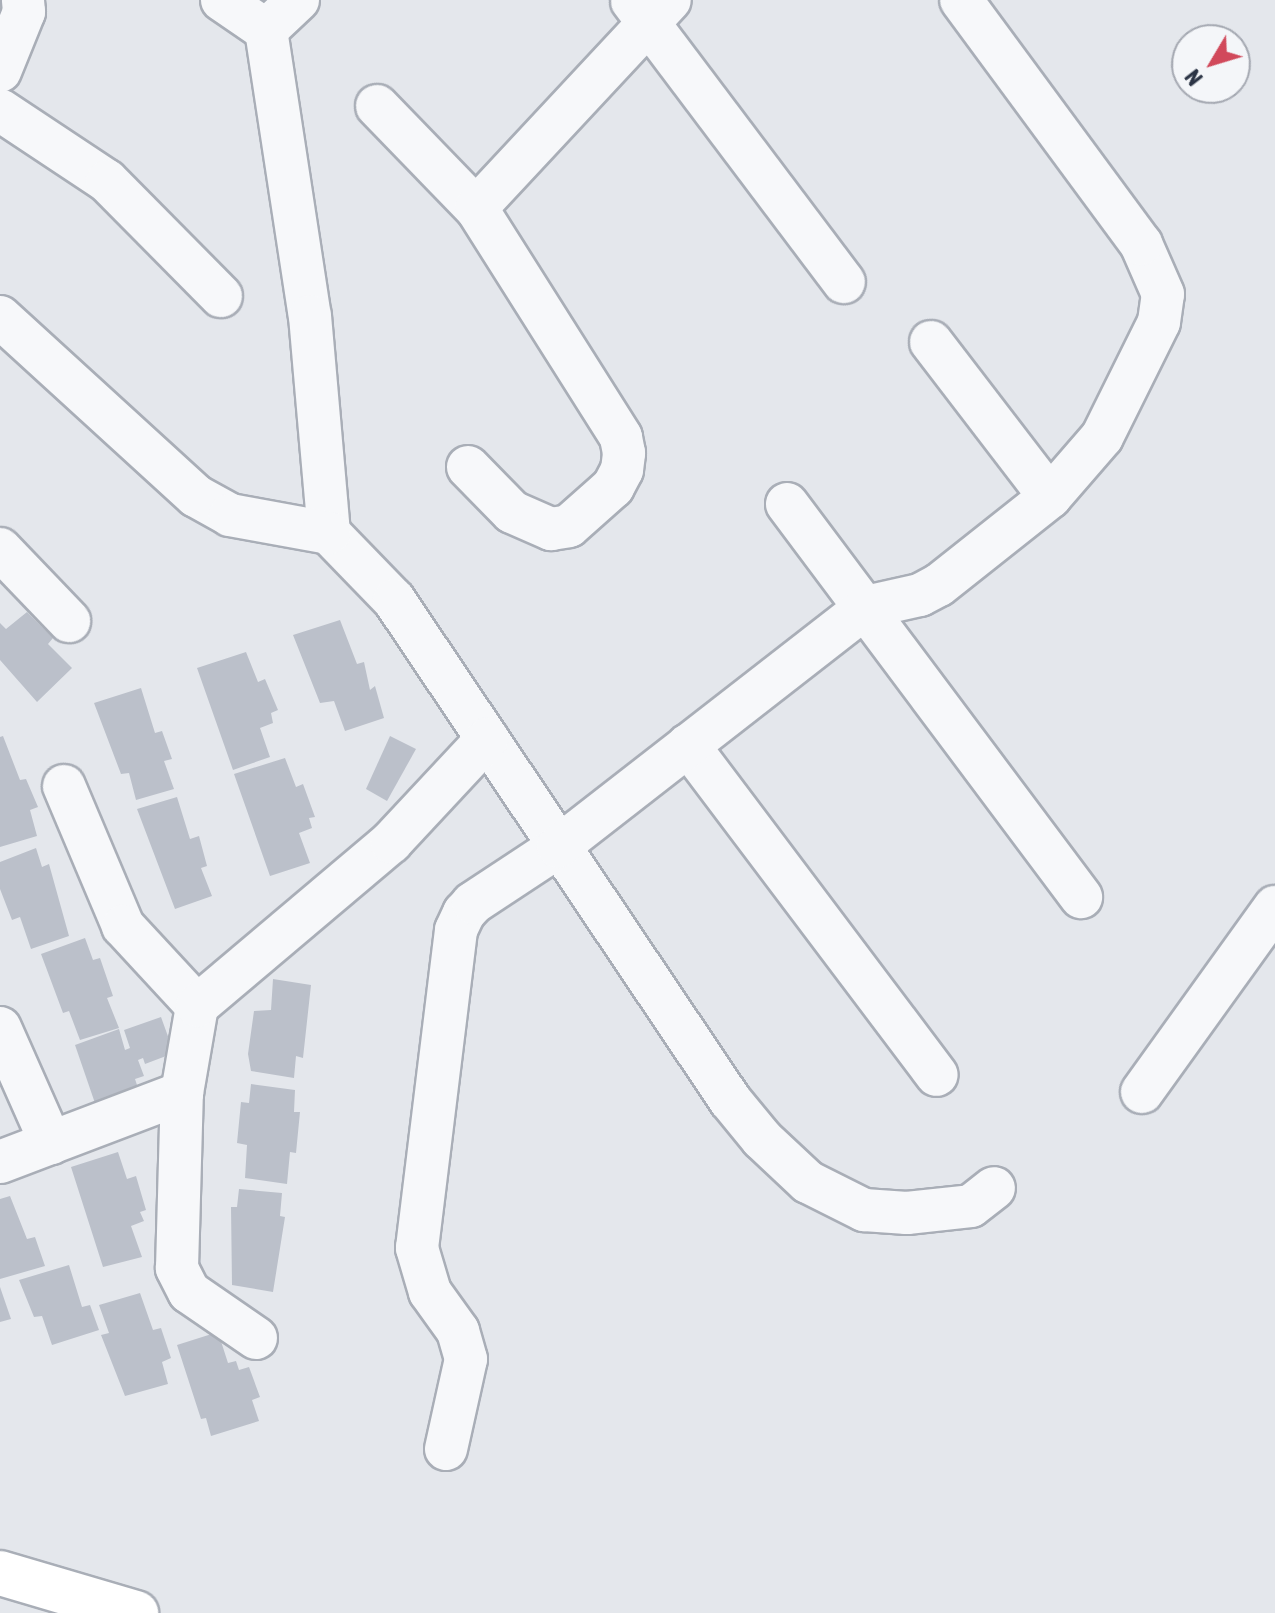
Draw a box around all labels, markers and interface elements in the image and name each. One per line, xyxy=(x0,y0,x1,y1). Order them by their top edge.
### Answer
north arrow xyxy=(1171,24,1251,104)
text: N xyxy=(1179,64,1208,91)

